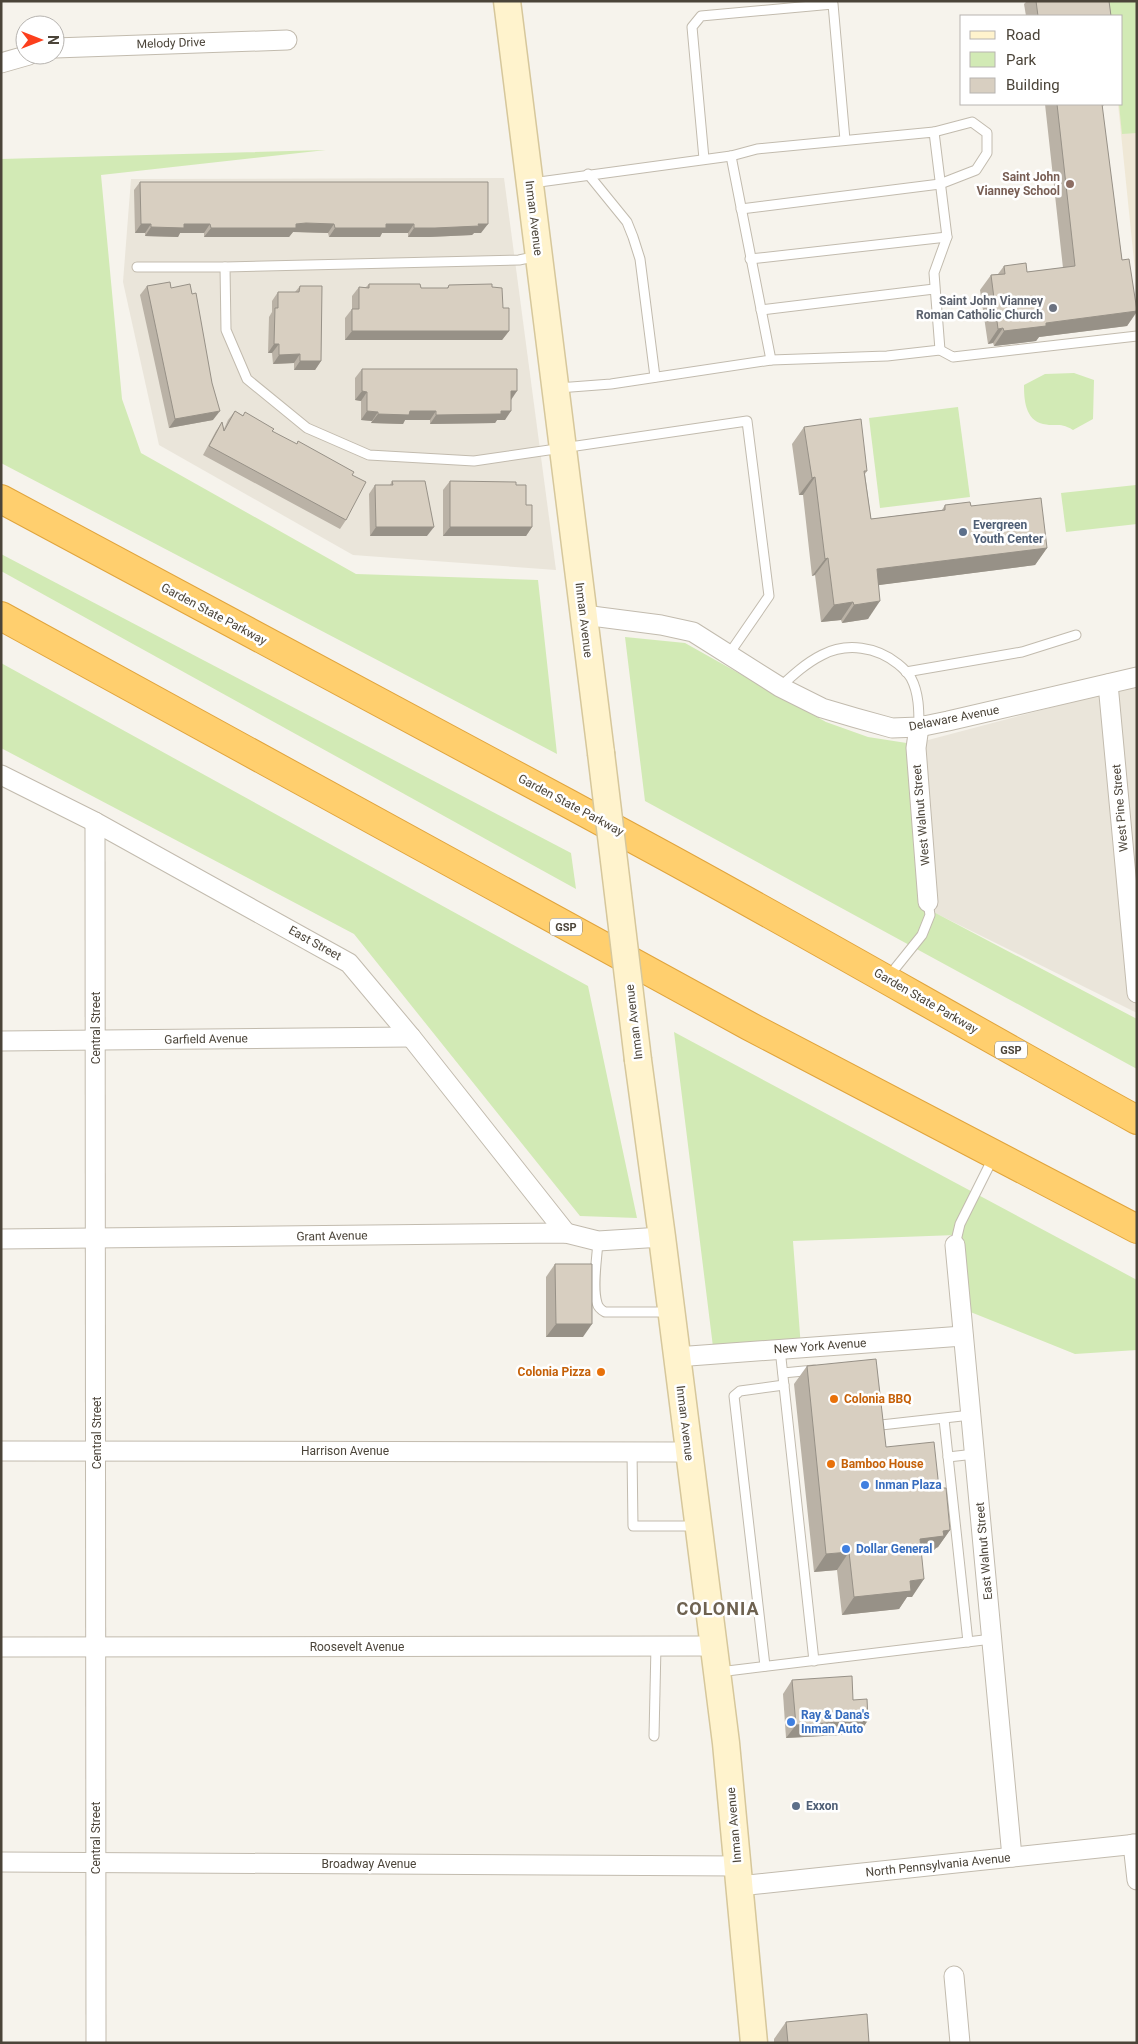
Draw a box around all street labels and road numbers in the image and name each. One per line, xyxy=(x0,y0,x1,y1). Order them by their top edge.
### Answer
street label: Melody Drive xyxy=(136,35,206,51)
street label: Inman Avenue xyxy=(522,180,546,256)
street label: Garden State Parkway xyxy=(159,580,269,648)
street label: Inman Avenue xyxy=(572,582,596,658)
street label: Delaware Avenue xyxy=(908,702,1000,734)
street label: West Pine Street xyxy=(1109,763,1131,852)
street label: West Walnut Street xyxy=(910,764,932,866)
street label: Garden State Parkway xyxy=(516,771,626,839)
road number: GSP xyxy=(550,919,582,936)
street label: East Street xyxy=(286,923,344,963)
street label: Garden State Parkway xyxy=(872,966,981,1037)
street label: Inman Avenue xyxy=(622,984,646,1060)
street label: Central Street xyxy=(89,992,103,1064)
street label: Garfield Avenue xyxy=(164,1031,248,1047)
road number: GSP xyxy=(995,1042,1027,1058)
street label: Grant Avenue xyxy=(296,1228,368,1244)
street label: New York Avenue xyxy=(773,1336,867,1356)
street label: Inman Avenue xyxy=(673,1385,697,1461)
street label: Central Street xyxy=(90,1397,104,1469)
street label: Harrison Avenue xyxy=(301,1444,389,1458)
street label: East Walnut Street xyxy=(973,1501,995,1601)
street label: Roosevelt Avenue xyxy=(310,1640,404,1654)
street label: Inman Avenue xyxy=(724,1787,744,1863)
street label: Central Street xyxy=(89,1802,103,1874)
street label: North Pennsylvania Avenue xyxy=(865,1850,1011,1880)
street label: Broadway Avenue xyxy=(322,1857,416,1871)

